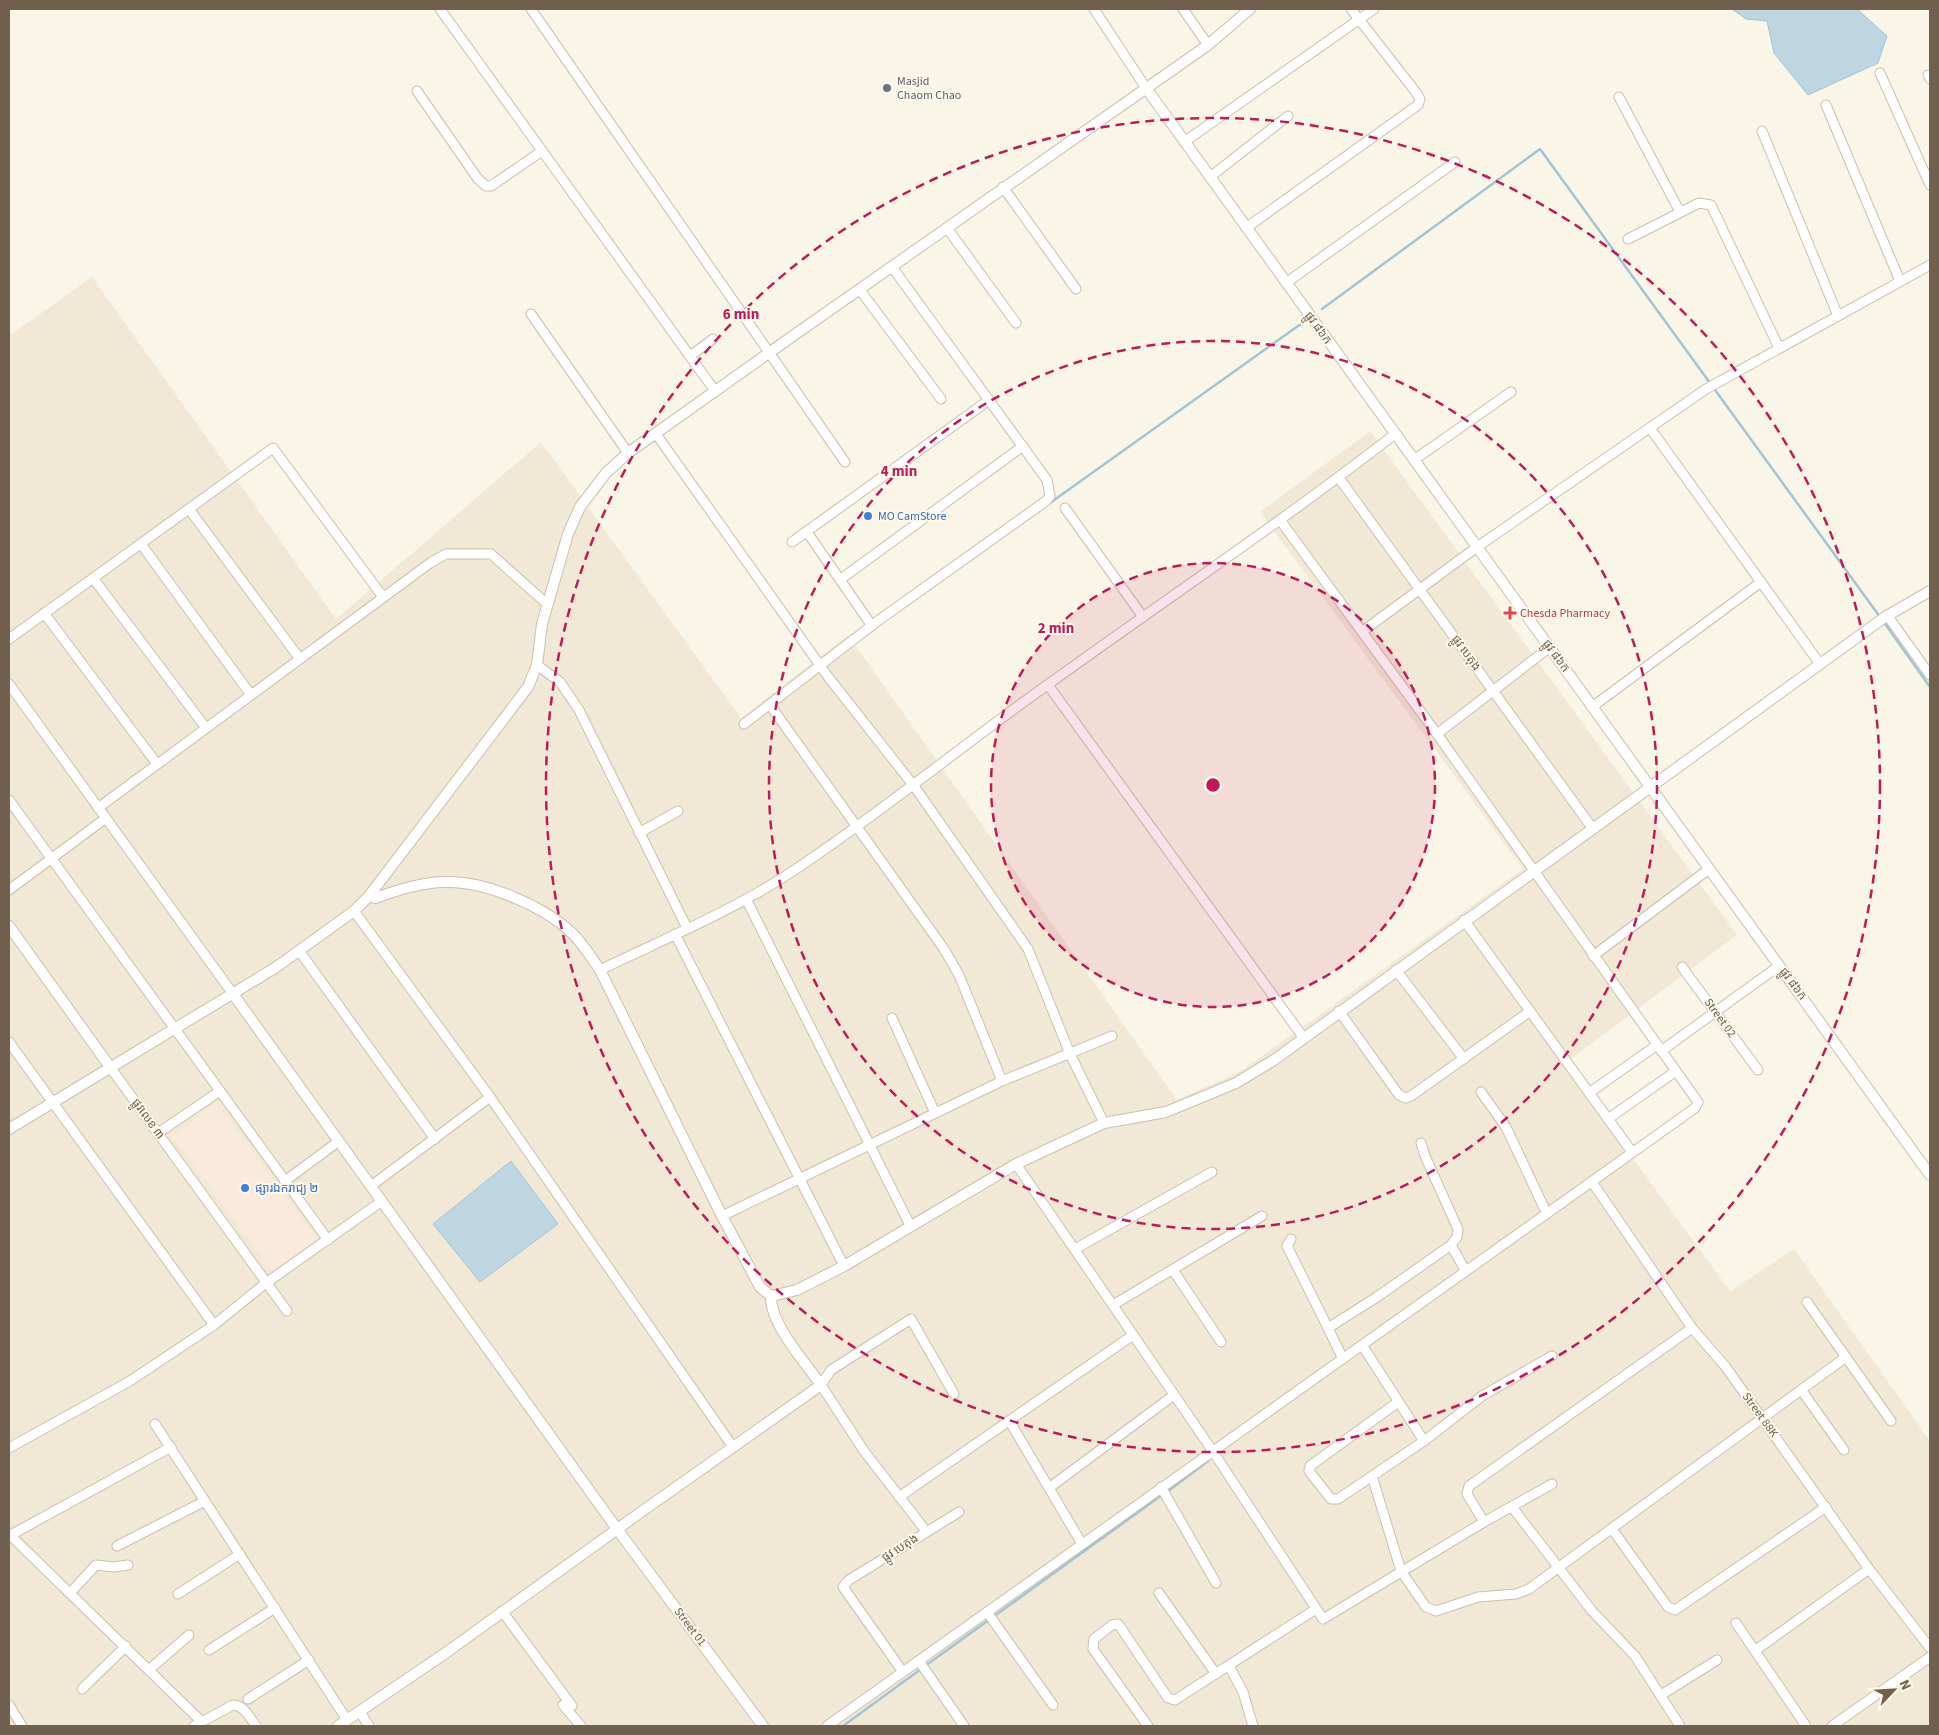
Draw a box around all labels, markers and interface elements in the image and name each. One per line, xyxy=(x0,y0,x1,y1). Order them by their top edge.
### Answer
place label: Masjid Chaom Chao xyxy=(897,73,961,104)
marker: Masjid Chaom Chao xyxy=(881,82,893,94)
text: 6 min xyxy=(723,304,759,325)
street label: ផ្លូវ ៨៦ក xyxy=(1299,308,1336,349)
text: 4 min xyxy=(881,461,917,482)
place label: MO CamStore xyxy=(878,508,947,525)
marker: MO CamStore xyxy=(862,510,874,522)
place label: Chesda Pharmacy xyxy=(1520,605,1611,622)
marker: Chesda Pharmacy xyxy=(1504,607,1516,619)
text: 2 min xyxy=(1038,618,1074,639)
street label: ផ្លូវ បេតុង xyxy=(1446,632,1485,675)
street label: ផ្លូវ ៨៦ក xyxy=(1537,636,1574,677)
centre of rings xyxy=(1204,776,1222,794)
street label: ផ្លូវ ៨៦ក xyxy=(1774,964,1811,1005)
street label: Street 02 xyxy=(1700,995,1740,1041)
street label: ផ្លូវលេខ ៣ xyxy=(126,1095,169,1144)
place label: ផ្សារឯករាជ្យ ២ xyxy=(255,1180,318,1197)
marker: ផ្សារឯករាជ្យ ២ xyxy=(239,1182,251,1194)
street label: Street 88K xyxy=(1738,1389,1782,1441)
street label: ផ្លូវ បេតុង xyxy=(878,1530,922,1567)
street label: Street 01 xyxy=(670,1604,710,1650)
north arrow xyxy=(1869,1665,1919,1715)
text: N xyxy=(1894,1676,1916,1693)

